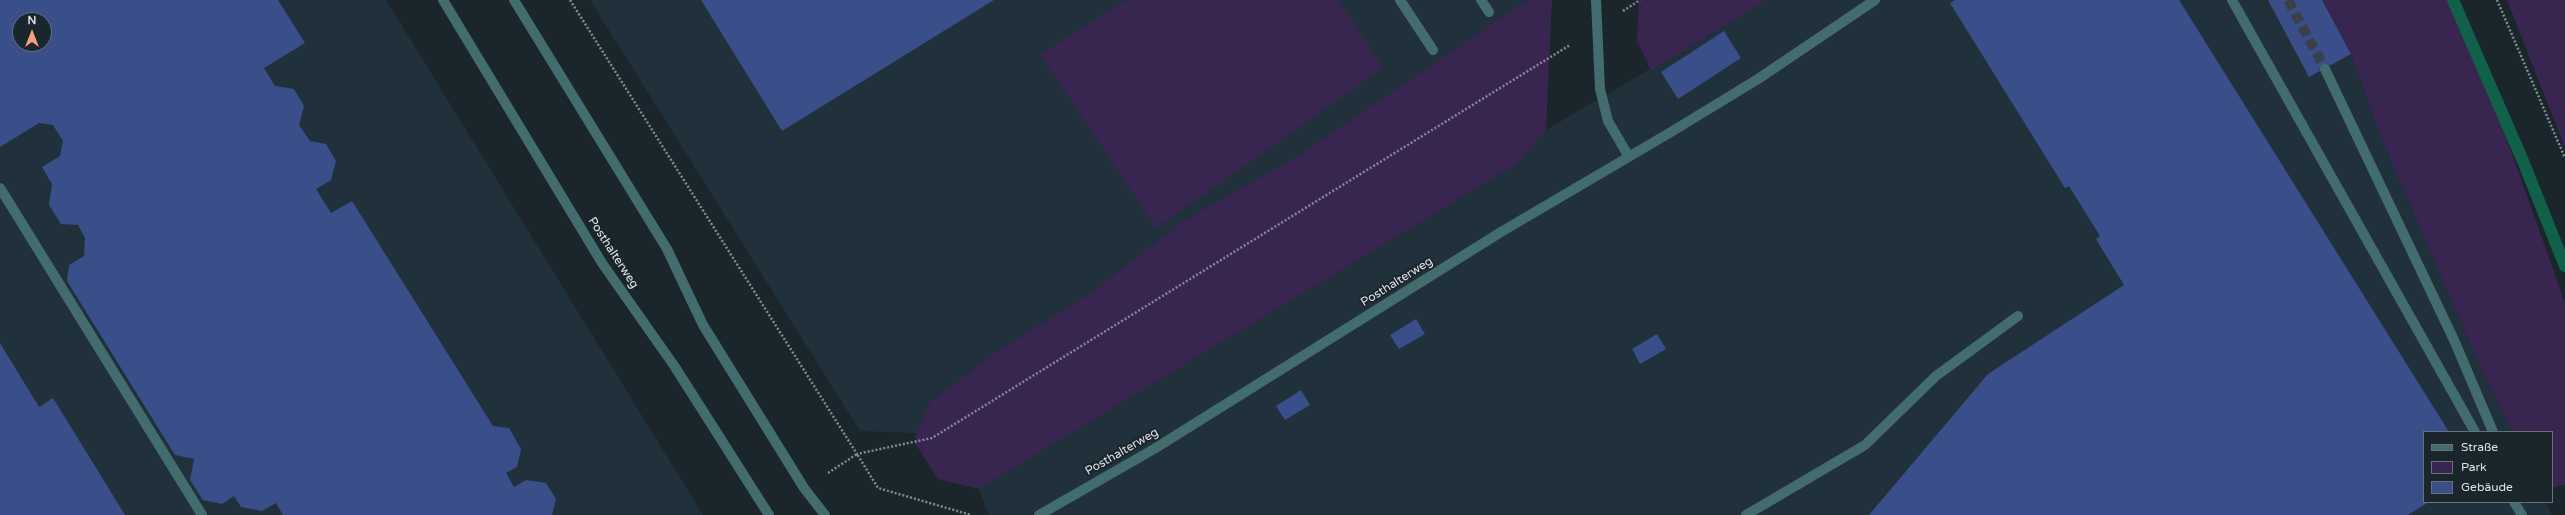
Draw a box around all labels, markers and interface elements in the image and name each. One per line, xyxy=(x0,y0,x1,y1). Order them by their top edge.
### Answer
north arrow xyxy=(12,12,52,52)
text: N xyxy=(28,14,36,27)
street label: Posthalterweg xyxy=(585,215,641,291)
street label: Posthalterweg xyxy=(1358,254,1436,310)
street label: Posthalterweg xyxy=(1083,425,1161,479)
legend xyxy=(2423,431,2553,503)
text: Straße xyxy=(2461,440,2498,454)
text: Park xyxy=(2461,460,2487,474)
text: Gebäude xyxy=(2461,480,2513,494)

